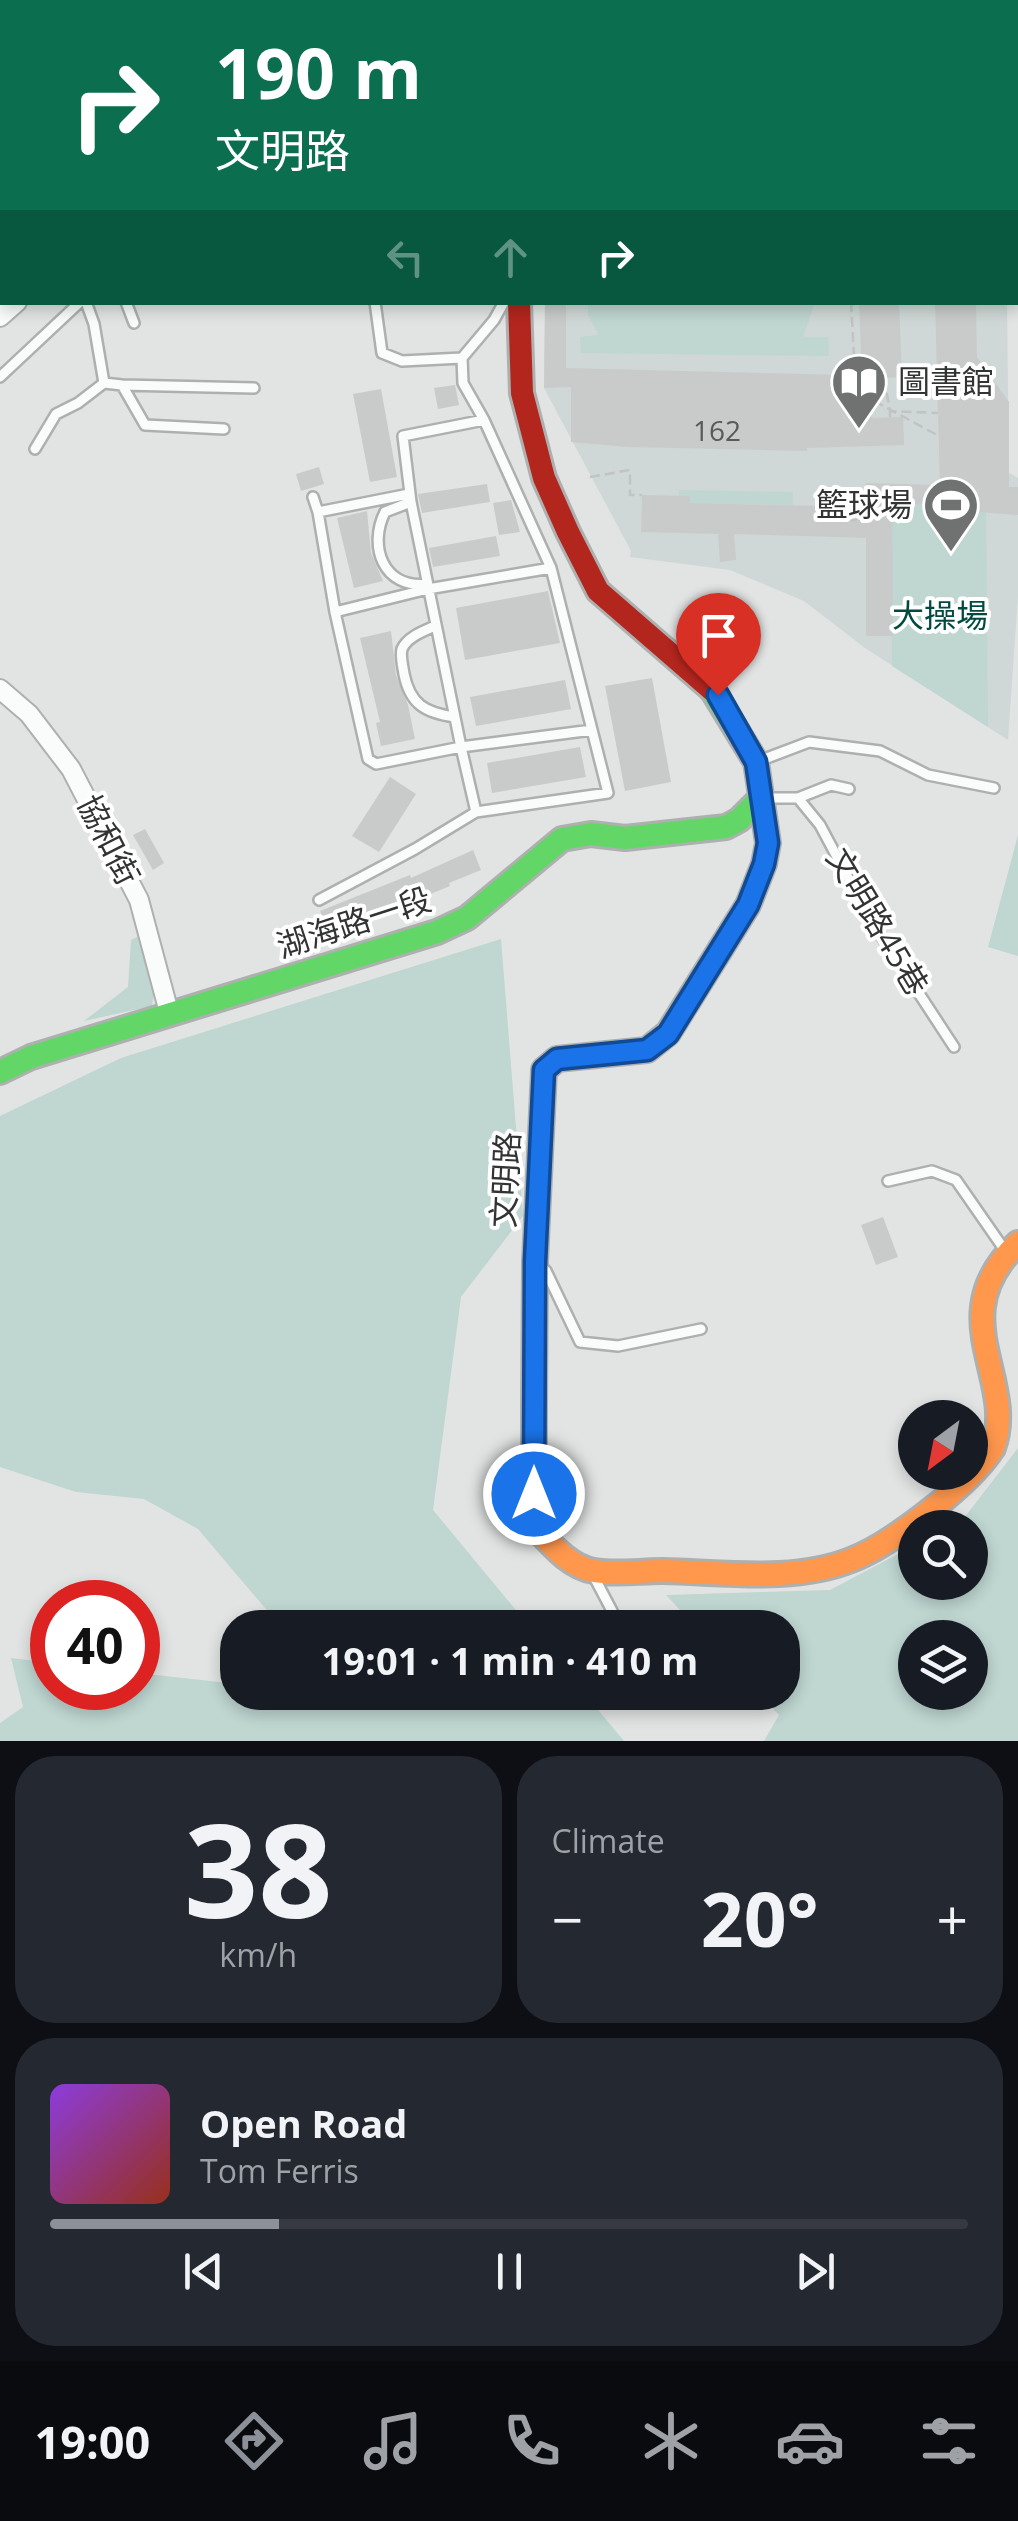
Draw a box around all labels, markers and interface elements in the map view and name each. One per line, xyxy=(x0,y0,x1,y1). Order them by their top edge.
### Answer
text: 190 m xyxy=(215,24,422,120)
icon: right xyxy=(50,40,180,170)
text: 文明路 xyxy=(215,119,350,180)
icon: left xyxy=(378,230,433,285)
icon: ahead xyxy=(483,230,538,285)
icon: right xyxy=(588,230,643,285)
library icon: 圖書館 xyxy=(829,352,889,431)
place label: 圖書館 xyxy=(898,359,994,402)
house number: 162 xyxy=(693,411,741,449)
sports icon: 籃球場 xyxy=(921,475,981,554)
place label: 籃球場 xyxy=(816,482,912,525)
pin xyxy=(676,593,761,696)
park label: 大操場 xyxy=(892,593,988,636)
icon: arrive xyxy=(691,608,746,663)
street label: 協和街 xyxy=(68,787,150,892)
street label: 文明路45巷 xyxy=(817,840,939,1003)
street label: 湖海路一段 xyxy=(271,876,436,967)
street label: 文明路 xyxy=(481,1131,528,1229)
north arrow xyxy=(898,1400,988,1490)
map controls xyxy=(898,1400,988,1710)
position arrow xyxy=(482,1442,586,1546)
button: search xyxy=(898,1510,988,1600)
speed limit sign: 40 xyxy=(30,1580,160,1710)
button: layers xyxy=(898,1620,988,1710)
text: 19:01 · 1 min · 410 m xyxy=(322,1634,698,1686)
text: 38 xyxy=(184,1779,333,1956)
text: Climate xyxy=(552,1819,665,1862)
text: 20° xyxy=(701,1867,819,1969)
text: − xyxy=(552,1881,583,1956)
text: + xyxy=(937,1881,968,1956)
text: km/h xyxy=(219,1933,297,1976)
text: Open Road xyxy=(200,2097,407,2149)
text: Tom Ferris xyxy=(200,2149,359,2192)
icon: previous xyxy=(176,2244,231,2299)
icon: pause xyxy=(482,2244,537,2299)
icon: next xyxy=(788,2244,843,2299)
icon: directions xyxy=(219,2406,289,2476)
icon: music xyxy=(358,2406,428,2476)
icon: phone xyxy=(497,2406,567,2476)
icon: climate xyxy=(636,2406,706,2476)
icon: car xyxy=(775,2406,845,2476)
icon: filters xyxy=(914,2406,984,2476)
text: 19:00 xyxy=(34,2411,150,2472)

